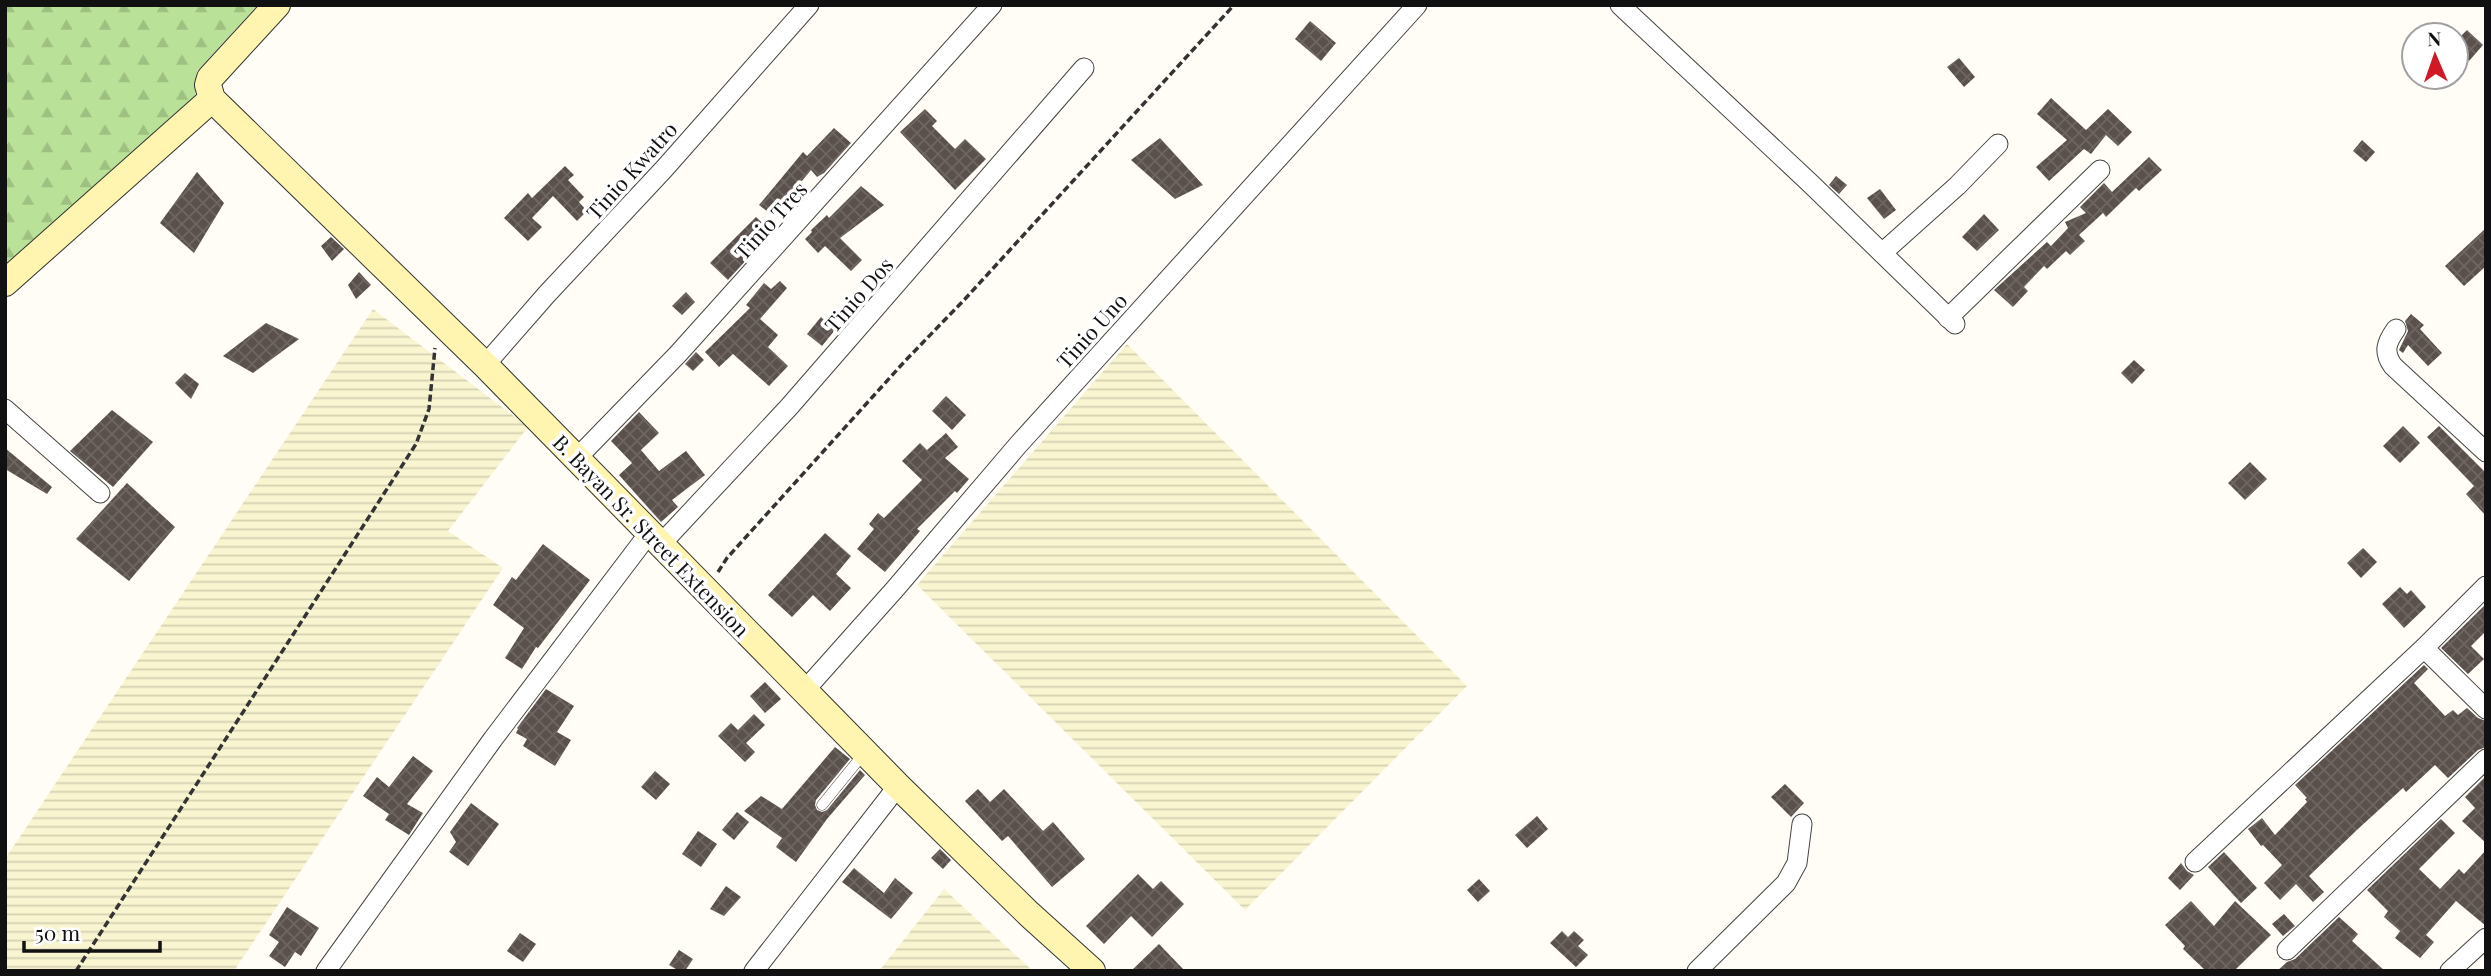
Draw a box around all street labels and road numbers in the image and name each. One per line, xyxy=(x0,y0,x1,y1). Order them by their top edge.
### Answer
street label: Tinio Kwatro xyxy=(580,115,682,225)
street label: Tinio Tres xyxy=(727,175,813,265)
street label: Tinio Dos xyxy=(818,251,898,337)
street label: Tinio Uno xyxy=(1050,286,1132,374)
street label: B. Bayan Sr. Street Extension xyxy=(548,428,757,643)

